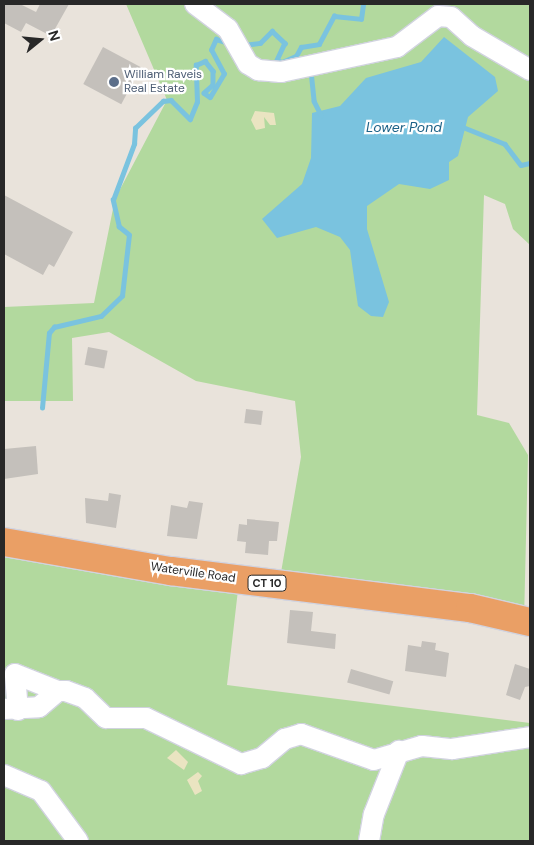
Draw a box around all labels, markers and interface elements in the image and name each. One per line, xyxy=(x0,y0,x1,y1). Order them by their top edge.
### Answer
north arrow xyxy=(15,15,65,65)
text: N xyxy=(44,28,64,43)
place label: William Raveis Real Estate xyxy=(124,68,202,96)
marker: William Raveis Real Estate xyxy=(108,76,120,88)
water label: Lower Pond xyxy=(366,119,442,135)
street label: Waterville Road xyxy=(150,560,236,586)
road number: CT 10 xyxy=(247,574,287,592)

